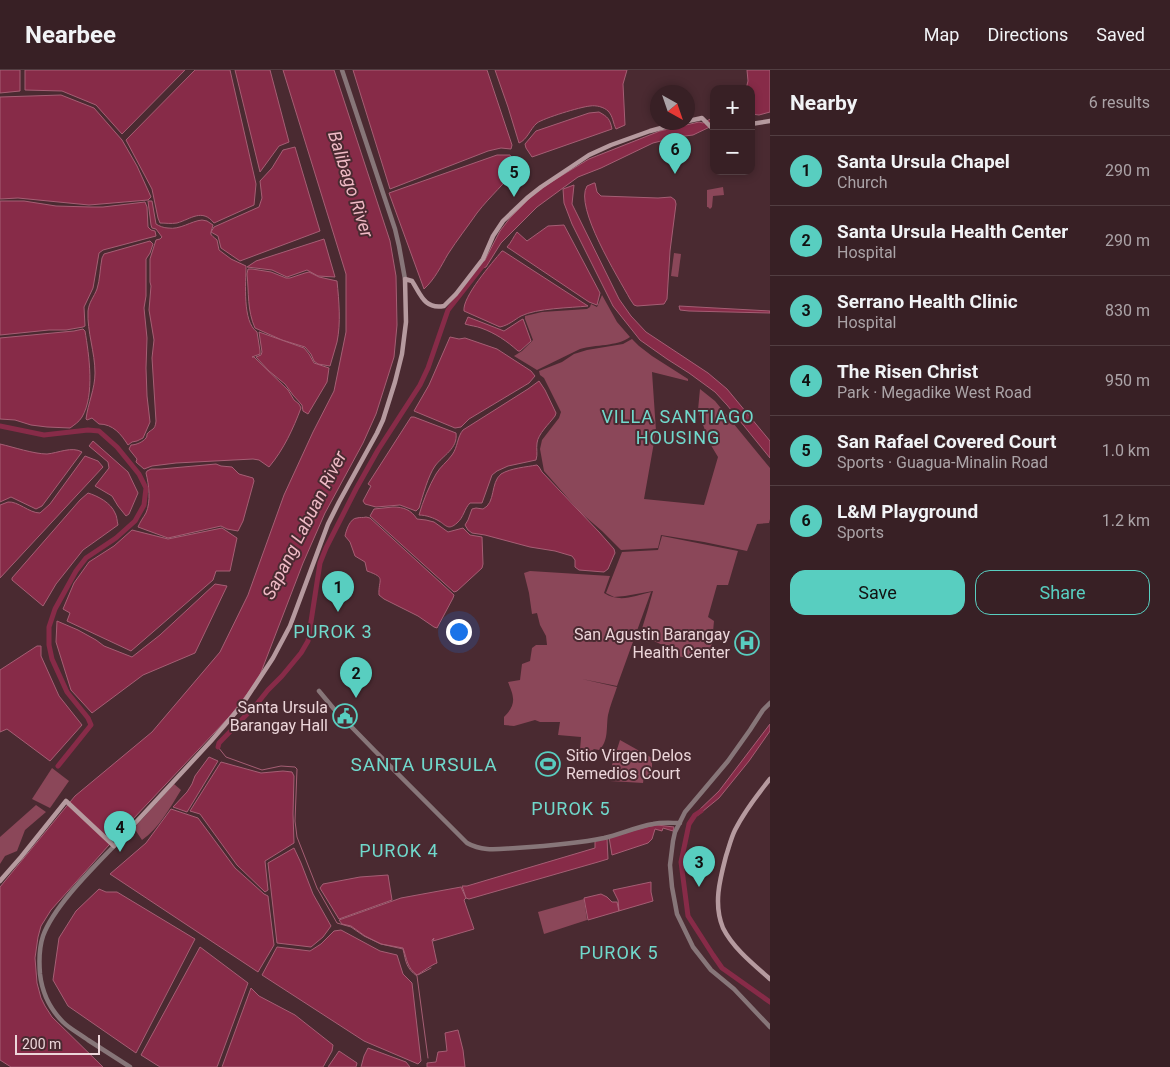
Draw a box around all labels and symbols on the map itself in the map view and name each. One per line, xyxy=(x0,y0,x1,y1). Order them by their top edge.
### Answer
north arrow xyxy=(650,85,695,130)
water label: Balibago River xyxy=(324,128,378,241)
pin: 6 xyxy=(659,133,691,174)
pin: 5 xyxy=(498,156,530,197)
district label: VILLA SANTIAGO HOUSING xyxy=(601,406,755,448)
water label: Sapang Labuan River xyxy=(258,446,351,603)
pin: 1 xyxy=(322,571,354,612)
your location xyxy=(446,619,472,645)
district label: PUROK 3 xyxy=(293,621,373,642)
place label: San Agustin Barangay Health Center xyxy=(574,625,731,662)
hospital icon: San Agustin Barangay Health Center xyxy=(734,630,760,656)
pin: 2 xyxy=(340,657,372,698)
place label: Santa Ursula Barangay Hall xyxy=(230,698,328,735)
public building icon: Santa Ursula Barangay Hall xyxy=(332,703,358,729)
place label: Sitio Virgen Delos Remedios Court xyxy=(566,746,692,783)
sports icon: Sitio Virgen Delos Remedios Court xyxy=(535,751,561,777)
district label: SANTA URSULA xyxy=(350,753,498,776)
district label: PUROK 5 xyxy=(531,798,611,819)
pin: 4 xyxy=(104,811,136,852)
district label: PUROK 4 xyxy=(359,840,439,861)
pin: 3 xyxy=(683,846,715,887)
district label: PUROK 5 xyxy=(579,942,659,963)
scale bar xyxy=(15,1032,100,1055)

